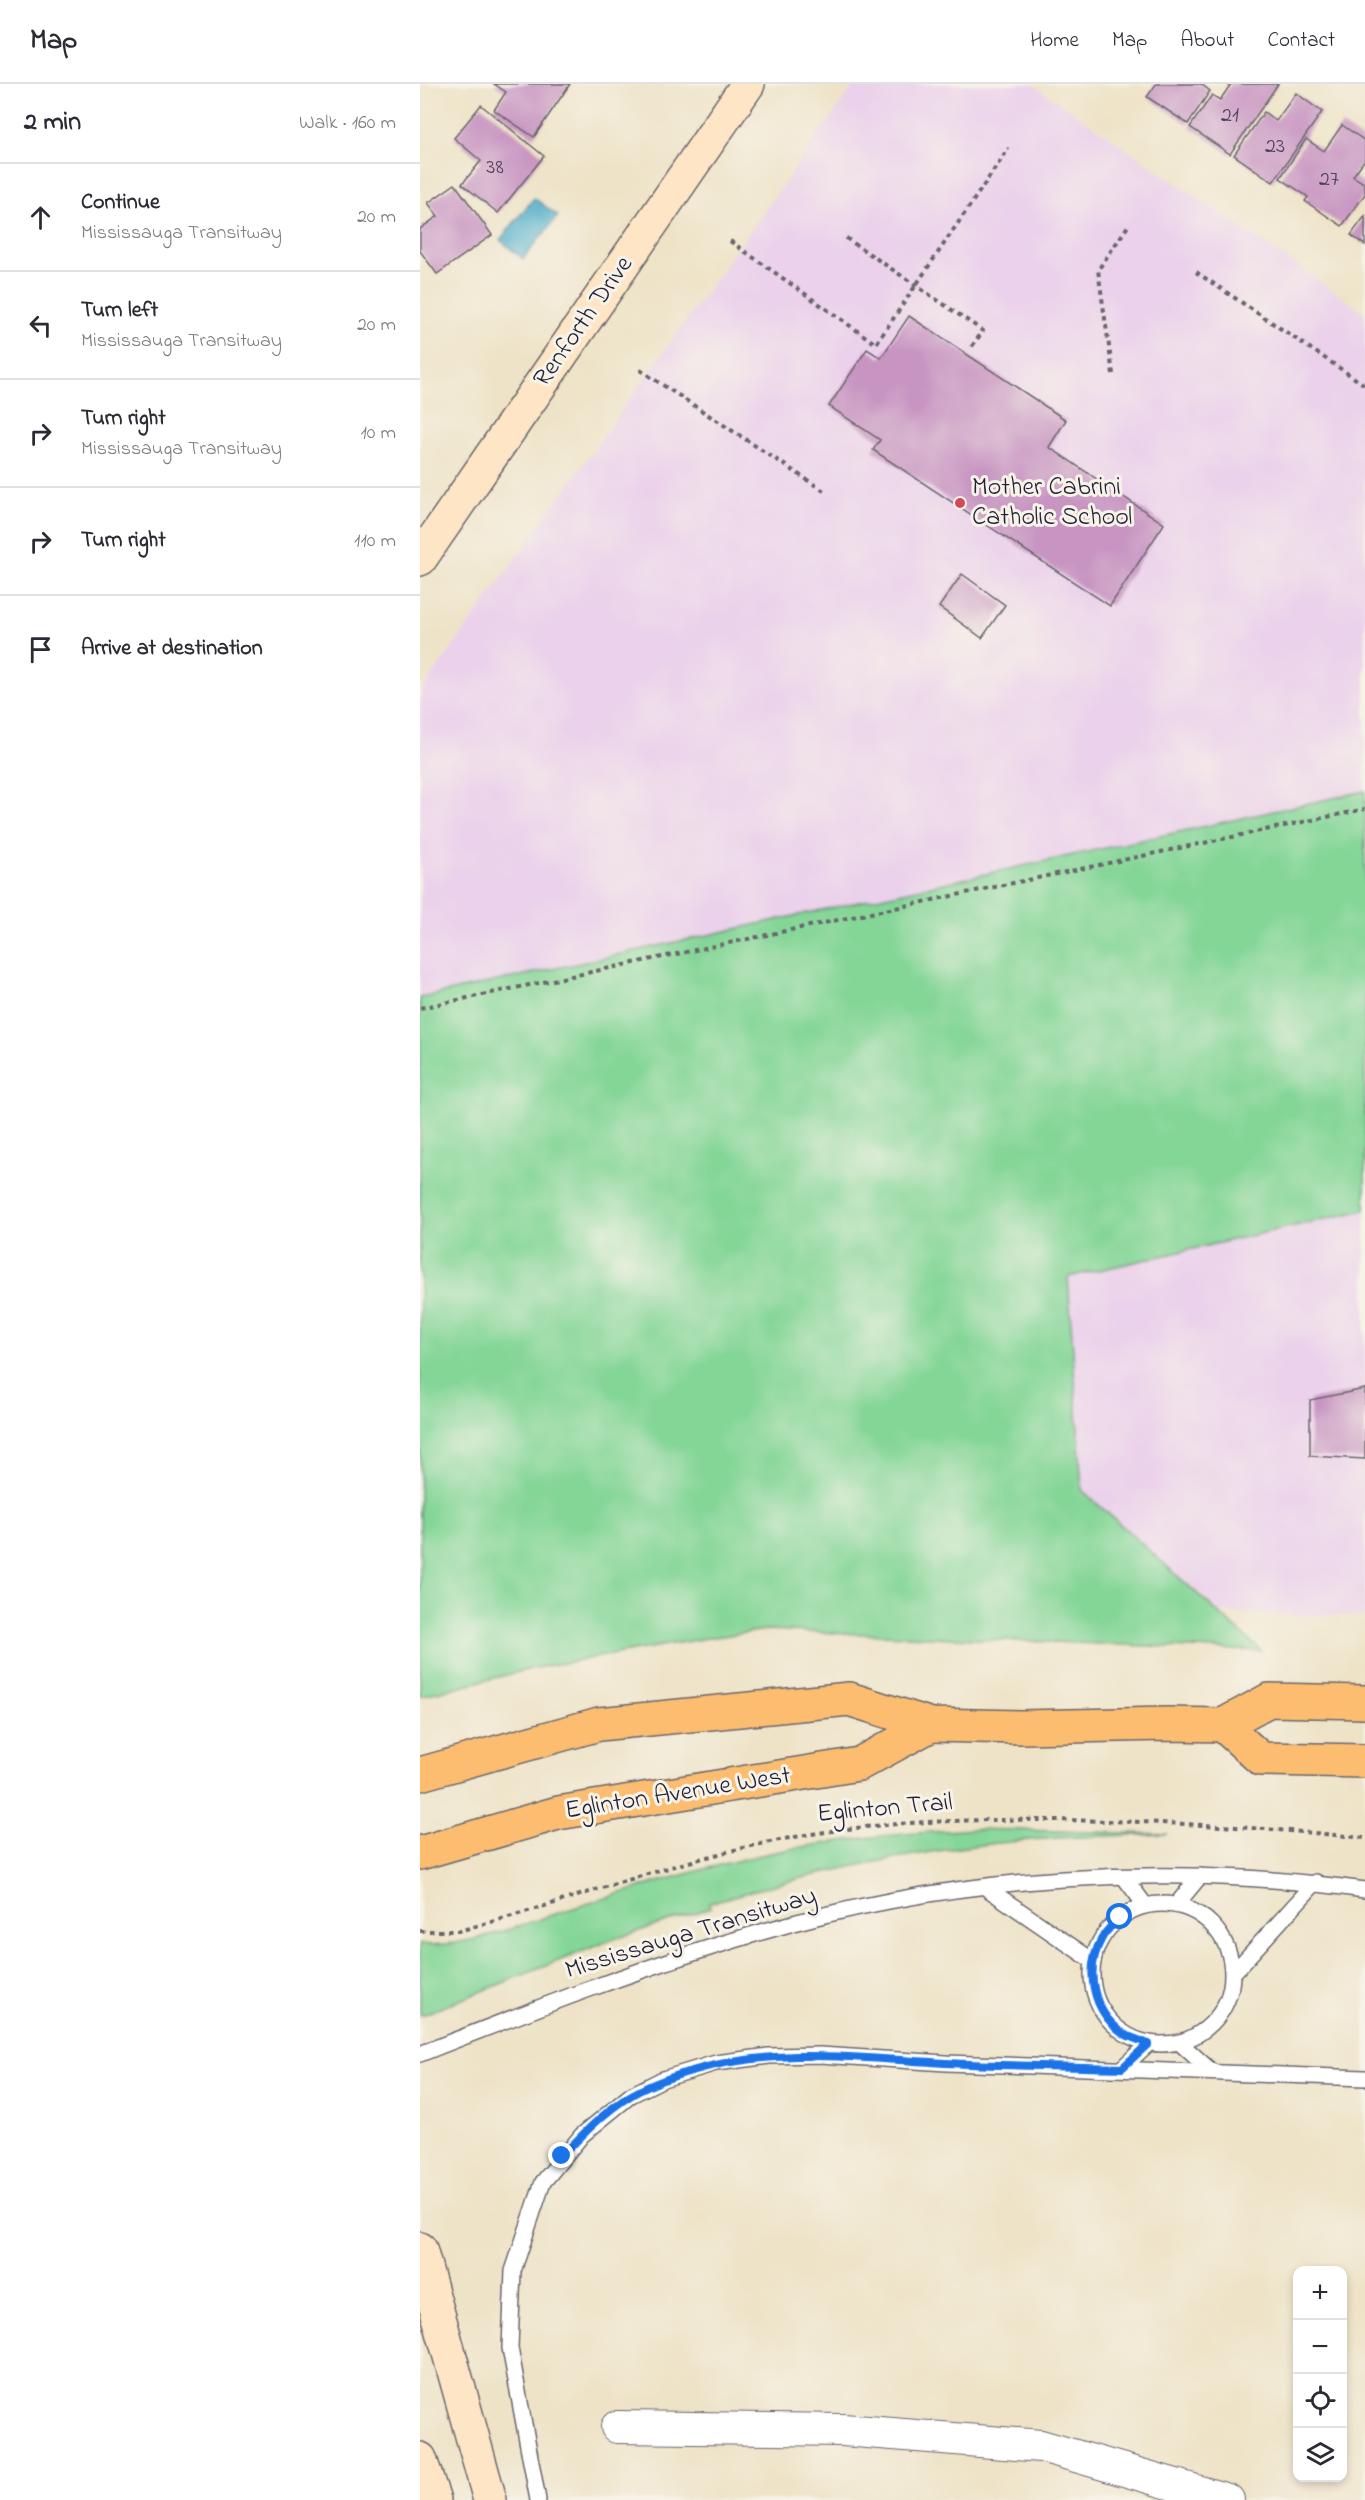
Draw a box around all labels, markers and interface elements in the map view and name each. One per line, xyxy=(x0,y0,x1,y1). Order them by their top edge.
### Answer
text: Map xyxy=(30,21,77,62)
text: Home xyxy=(1030,26,1079,56)
text: Map xyxy=(1112,26,1147,56)
text: About xyxy=(1180,26,1234,56)
text: Contact xyxy=(1267,26,1335,56)
house number: 21 xyxy=(1221,100,1239,132)
text: 2 min xyxy=(24,104,81,142)
text: Walk · 160 m xyxy=(299,109,396,138)
house number: 23 xyxy=(1265,131,1285,163)
house number: 38 xyxy=(486,152,504,184)
house number: 27 xyxy=(1319,164,1339,196)
text: Continue xyxy=(81,187,160,219)
icon: ahead xyxy=(24,201,57,234)
text: 20 m xyxy=(357,203,396,232)
text: Mississauga Transitway xyxy=(81,219,282,248)
street label: Renforth Drive xyxy=(525,248,644,395)
text: Turn left xyxy=(81,295,158,327)
icon: left xyxy=(24,309,57,342)
text: 20 m xyxy=(357,311,396,340)
text: Mississauga Transitway xyxy=(81,327,282,356)
text: Turn right xyxy=(81,403,166,435)
icon: right xyxy=(24,417,57,450)
text: 10 m xyxy=(360,419,396,448)
text: Mississauga Transitway xyxy=(81,435,282,464)
place label: Mother Cabrini Catholic School xyxy=(972,469,1132,537)
marker: Mother Cabrini Catholic School xyxy=(953,496,967,510)
icon: right xyxy=(24,525,57,558)
text: Turn right xyxy=(81,525,166,557)
text: 110 m xyxy=(354,527,396,556)
icon: arrive xyxy=(24,633,57,666)
text: Arrive at destination xyxy=(81,633,263,665)
street label: Eglinton Avenue West xyxy=(562,1757,794,1831)
street label: Eglinton Trail xyxy=(816,1784,954,1834)
street label: Mississauga Transitway xyxy=(561,1878,821,1990)
route start xyxy=(1106,1903,1132,1929)
route end xyxy=(548,2142,574,2168)
map controls xyxy=(1293,2266,1347,2482)
button: + xyxy=(1293,2266,1347,2320)
button: − xyxy=(1293,2320,1347,2374)
button: locate xyxy=(1293,2374,1347,2428)
button: layers xyxy=(1293,2428,1347,2482)

